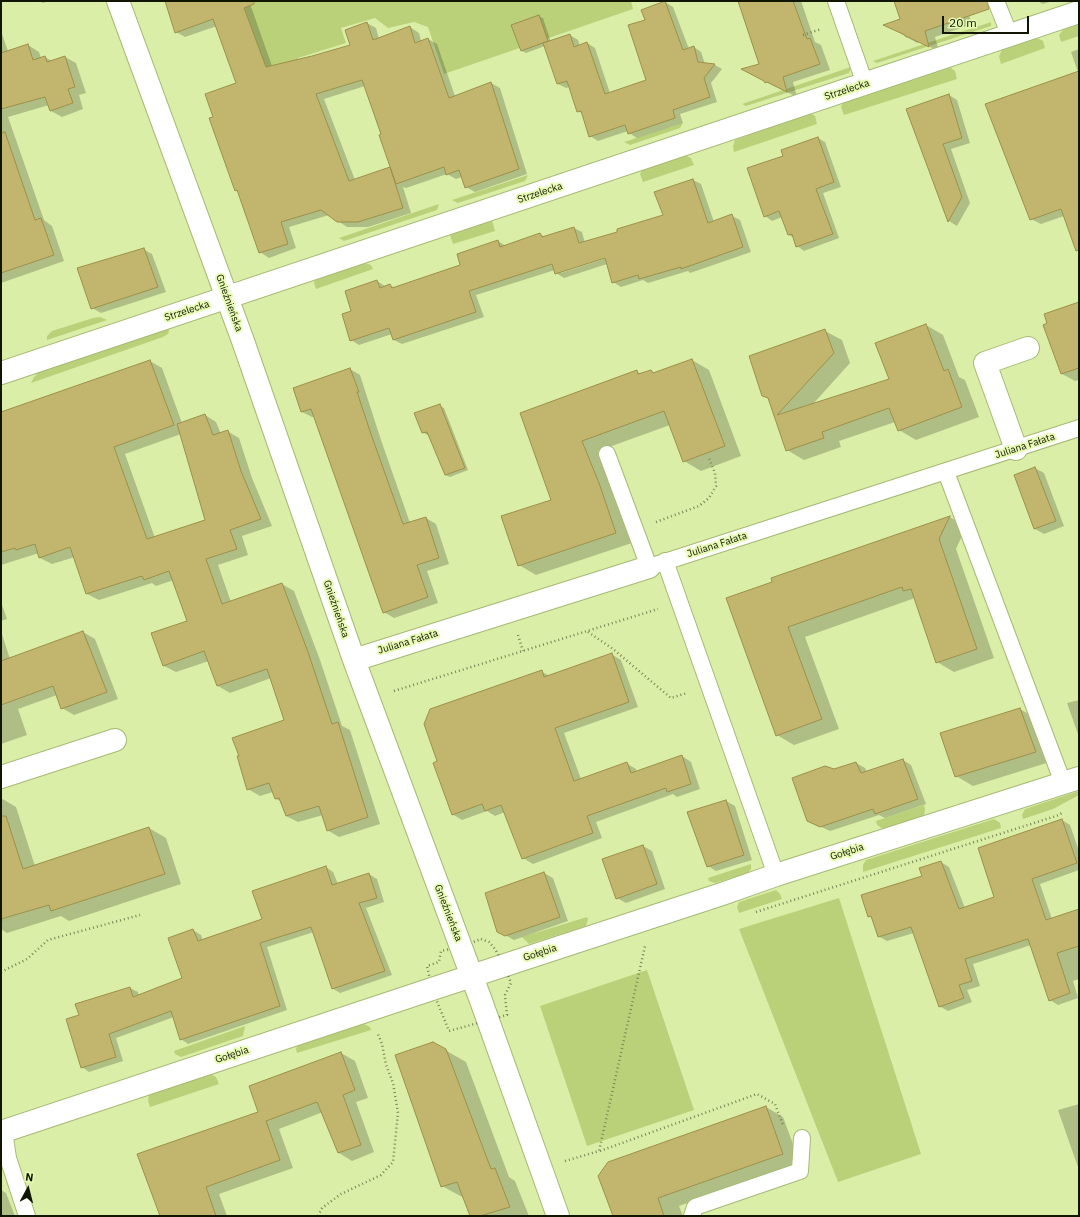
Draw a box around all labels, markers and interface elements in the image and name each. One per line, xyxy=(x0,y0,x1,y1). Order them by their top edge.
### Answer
scale bar xyxy=(944,8,1031,34)
text: 20 m xyxy=(949,15,977,30)
street label: Strzelecka xyxy=(823,77,871,103)
street label: Strzelecka xyxy=(516,180,564,206)
street label: Gnieźnieńska xyxy=(213,273,245,333)
street label: Strzelecka xyxy=(163,298,211,324)
street label: Juliana Fałata xyxy=(994,431,1056,461)
street label: Juliana Fałata xyxy=(686,530,748,560)
street label: Gnieźnieńska xyxy=(321,579,351,639)
street label: Juliana Fałata xyxy=(376,627,440,657)
street label: Gołębia xyxy=(829,841,865,863)
street label: Gnieźnieńska xyxy=(432,883,464,943)
street label: Gołębia xyxy=(522,942,558,964)
street label: Gołębia xyxy=(214,1044,250,1066)
north arrow xyxy=(8,1169,48,1209)
text: N xyxy=(25,1170,34,1185)

